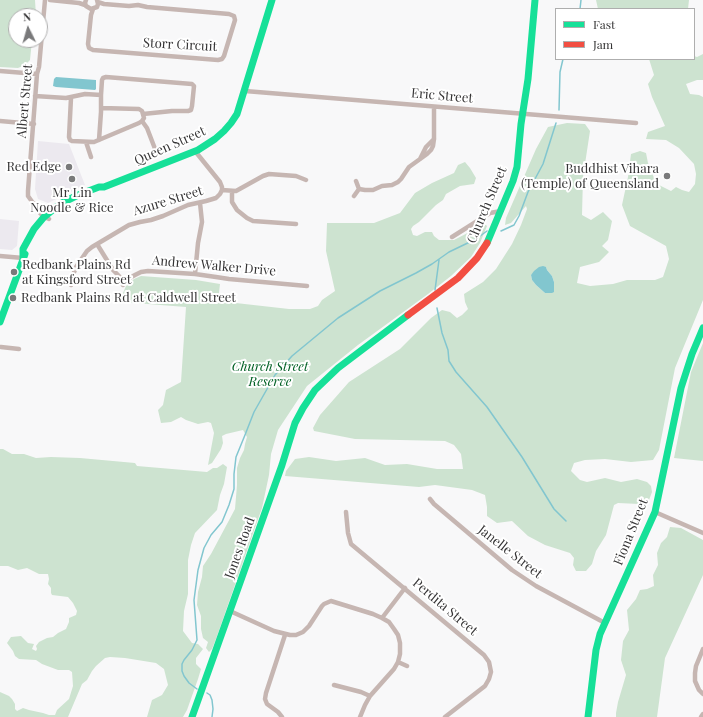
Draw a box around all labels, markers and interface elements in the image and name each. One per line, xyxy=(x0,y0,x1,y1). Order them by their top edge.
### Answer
north arrow xyxy=(8,8,48,48)
legend xyxy=(555,8,695,60)
text: N xyxy=(22,9,32,24)
text: Fast xyxy=(593,16,615,32)
street label: Storr Circuit xyxy=(143,35,217,55)
text: Jam xyxy=(593,36,613,52)
street label: Albert Street xyxy=(14,63,36,139)
street label: Eric Street xyxy=(410,86,474,106)
street label: Queen Street xyxy=(132,123,208,169)
place label: Red Edge xyxy=(6,159,61,175)
place label: Buddhist Vihara (Temple) of Queensland xyxy=(521,161,659,192)
marker: Red Edge xyxy=(64,162,74,172)
street label: Church Street xyxy=(464,164,510,246)
marker: Buddhist Vihara (Temple) of Queensland xyxy=(662,171,672,181)
marker: Mr Lin Noodle & Rice xyxy=(67,174,77,184)
street label: Azure Street xyxy=(131,183,205,219)
place label: Mr Lin Noodle & Rice xyxy=(30,185,114,216)
street label: Andrew Walker Drive xyxy=(151,253,277,279)
place label: Redbank Plains Rd at Kingsford Street xyxy=(22,257,131,288)
marker: Redbank Plains Rd at Kingsford Street xyxy=(9,267,19,277)
place label: Redbank Plains Rd at Caldwell Street xyxy=(21,290,236,306)
marker: Redbank Plains Rd at Caldwell Street xyxy=(8,293,18,303)
park label: Church Street Reserve xyxy=(232,359,308,390)
street label: Fiona Street xyxy=(611,496,651,568)
street label: Jones Road xyxy=(222,515,258,581)
street label: Janelle Street xyxy=(475,522,545,582)
street label: Perdita Street xyxy=(409,575,481,639)

